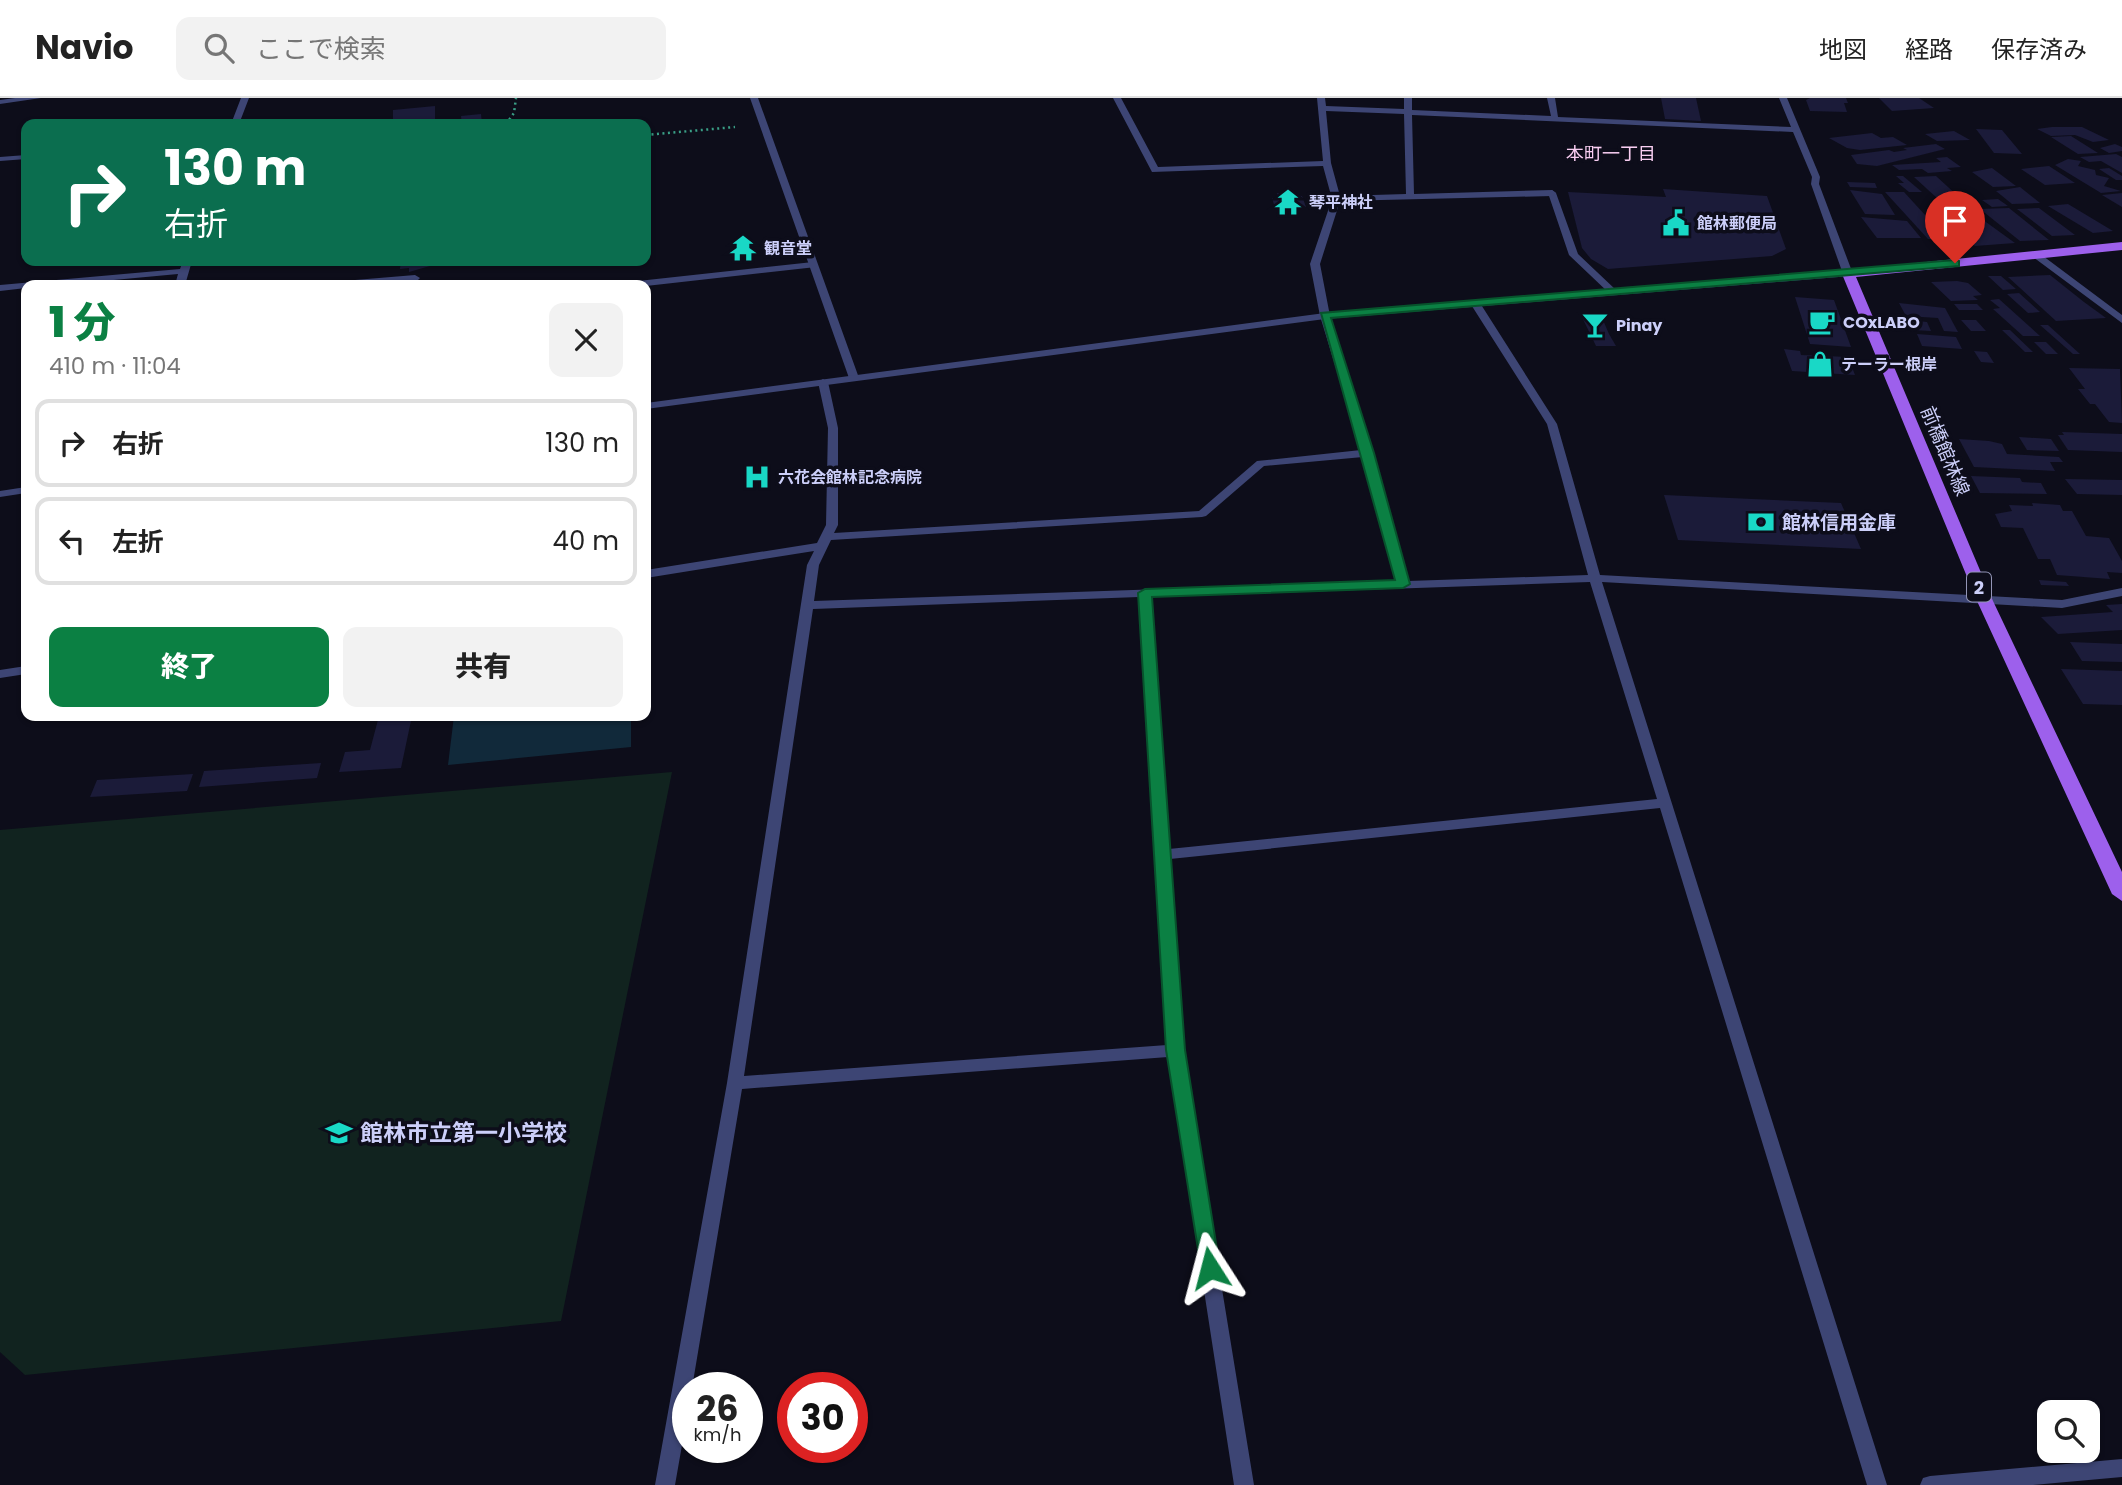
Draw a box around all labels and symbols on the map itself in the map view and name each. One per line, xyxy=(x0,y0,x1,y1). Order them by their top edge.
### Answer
district label: 本町一丁目 xyxy=(1566,141,1656,166)
temple icon: 琴平神社 xyxy=(1273,187,1303,217)
place label: 琴平神社 xyxy=(1309,191,1373,214)
pin xyxy=(1925,191,1985,263)
public building icon: 館林郵便局 xyxy=(1661,208,1691,238)
place label: 館林郵便局 xyxy=(1697,212,1777,235)
temple icon: 観音堂 xyxy=(728,233,758,263)
place label: 観音堂 xyxy=(764,237,812,260)
cafe icon: COxLABO xyxy=(1807,307,1837,337)
bar icon: Pinay xyxy=(1580,310,1610,340)
place label: COxLABO xyxy=(1843,311,1920,334)
place label: Pinay xyxy=(1616,314,1663,337)
shop icon: テーラー根岸 xyxy=(1805,349,1835,379)
place label: テーラー根岸 xyxy=(1841,353,1937,376)
street label: 前橋館林線 xyxy=(1914,402,1976,500)
hospital icon: 六花会館林記念病院 xyxy=(742,462,772,492)
place label: 六花会館林記念病院 xyxy=(778,466,922,489)
bank icon: 館林信用金庫 xyxy=(1746,507,1776,537)
place label: 館林信用金庫 xyxy=(1782,509,1896,536)
road number: 2 xyxy=(1967,573,1991,602)
place label: 館林市立第一小学校 xyxy=(360,1117,567,1149)
school or university icon: 館林市立第一小学校 xyxy=(324,1118,354,1148)
position arrow xyxy=(1173,1231,1247,1305)
speed limit sign: 30 xyxy=(777,1372,868,1463)

